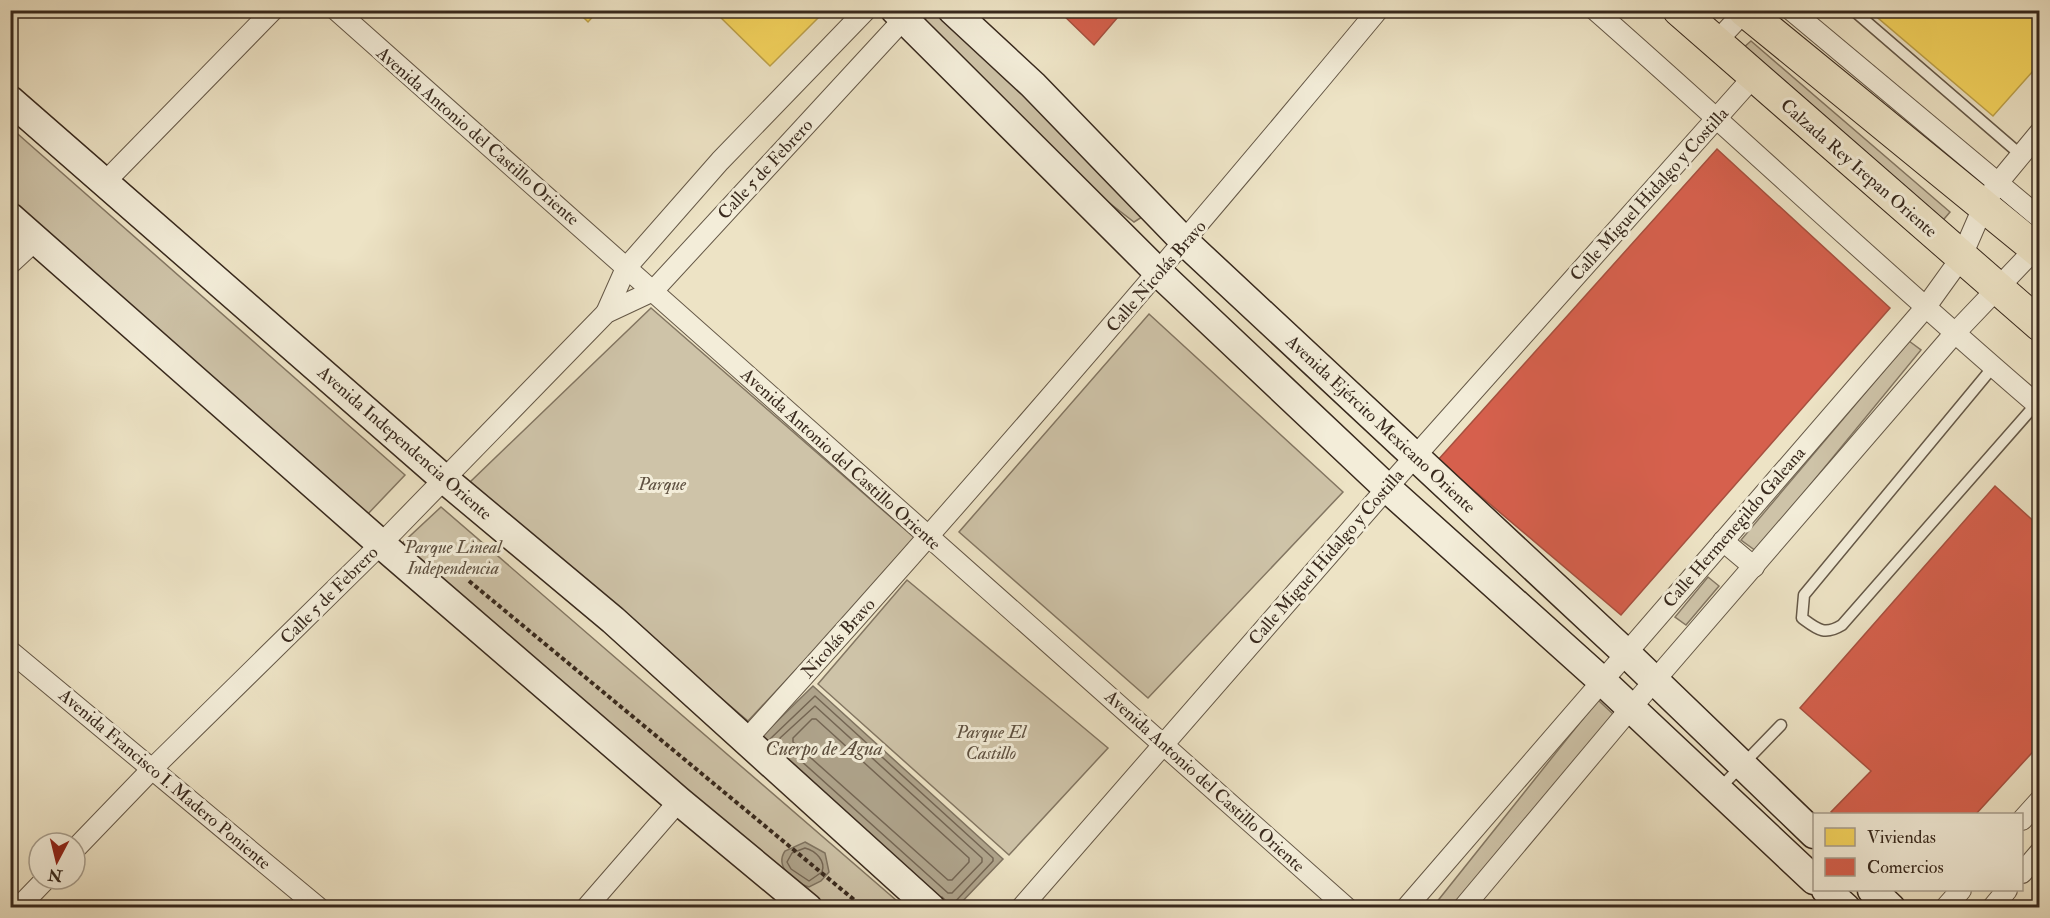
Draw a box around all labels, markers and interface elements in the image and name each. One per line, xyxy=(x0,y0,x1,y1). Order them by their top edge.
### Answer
street label: Avenida Antonio del Castillo Oriente xyxy=(371,41,584,231)
street label: Calzada Rey Irepan Oriente xyxy=(1776,94,1942,243)
street label: Calle Miguel Hidalgo y Costilla xyxy=(1565,102,1734,286)
street label: Calle 5 de Febrero xyxy=(713,114,818,225)
street label: Calle Nicolás Bravo xyxy=(1101,215,1212,337)
street label: Avenida Ejército Mexicano Oriente xyxy=(1280,330,1481,519)
street label: Avenida Independencia Oriente xyxy=(312,361,497,526)
street label: Avenida Antonio del Castillo Oriente xyxy=(735,363,946,556)
street label: Calle Hermenegildo Galeana xyxy=(1658,442,1811,613)
street label: Calle Miguel Hidalgo y Costilla xyxy=(1244,464,1410,650)
park label: Parque xyxy=(637,473,687,496)
park label: Parque Lineal Independencia xyxy=(404,536,503,580)
street label: Calle 5 de Febrero xyxy=(275,541,383,649)
street label: Nicolás Bravo xyxy=(796,593,881,683)
street label: Avenida Francisco I. Madero Poniente xyxy=(53,683,276,875)
street label: Avenida Antonio del Castillo Oriente xyxy=(1099,685,1310,878)
park label: Parque El Castillo xyxy=(955,721,1028,765)
water label: Cuerpo de Agua xyxy=(765,736,883,761)
legend xyxy=(1813,813,2023,891)
text: Viviendas xyxy=(1867,826,1936,849)
north arrow xyxy=(27,831,87,891)
text: Comercios xyxy=(1867,856,1944,879)
text: N xyxy=(46,864,65,886)

